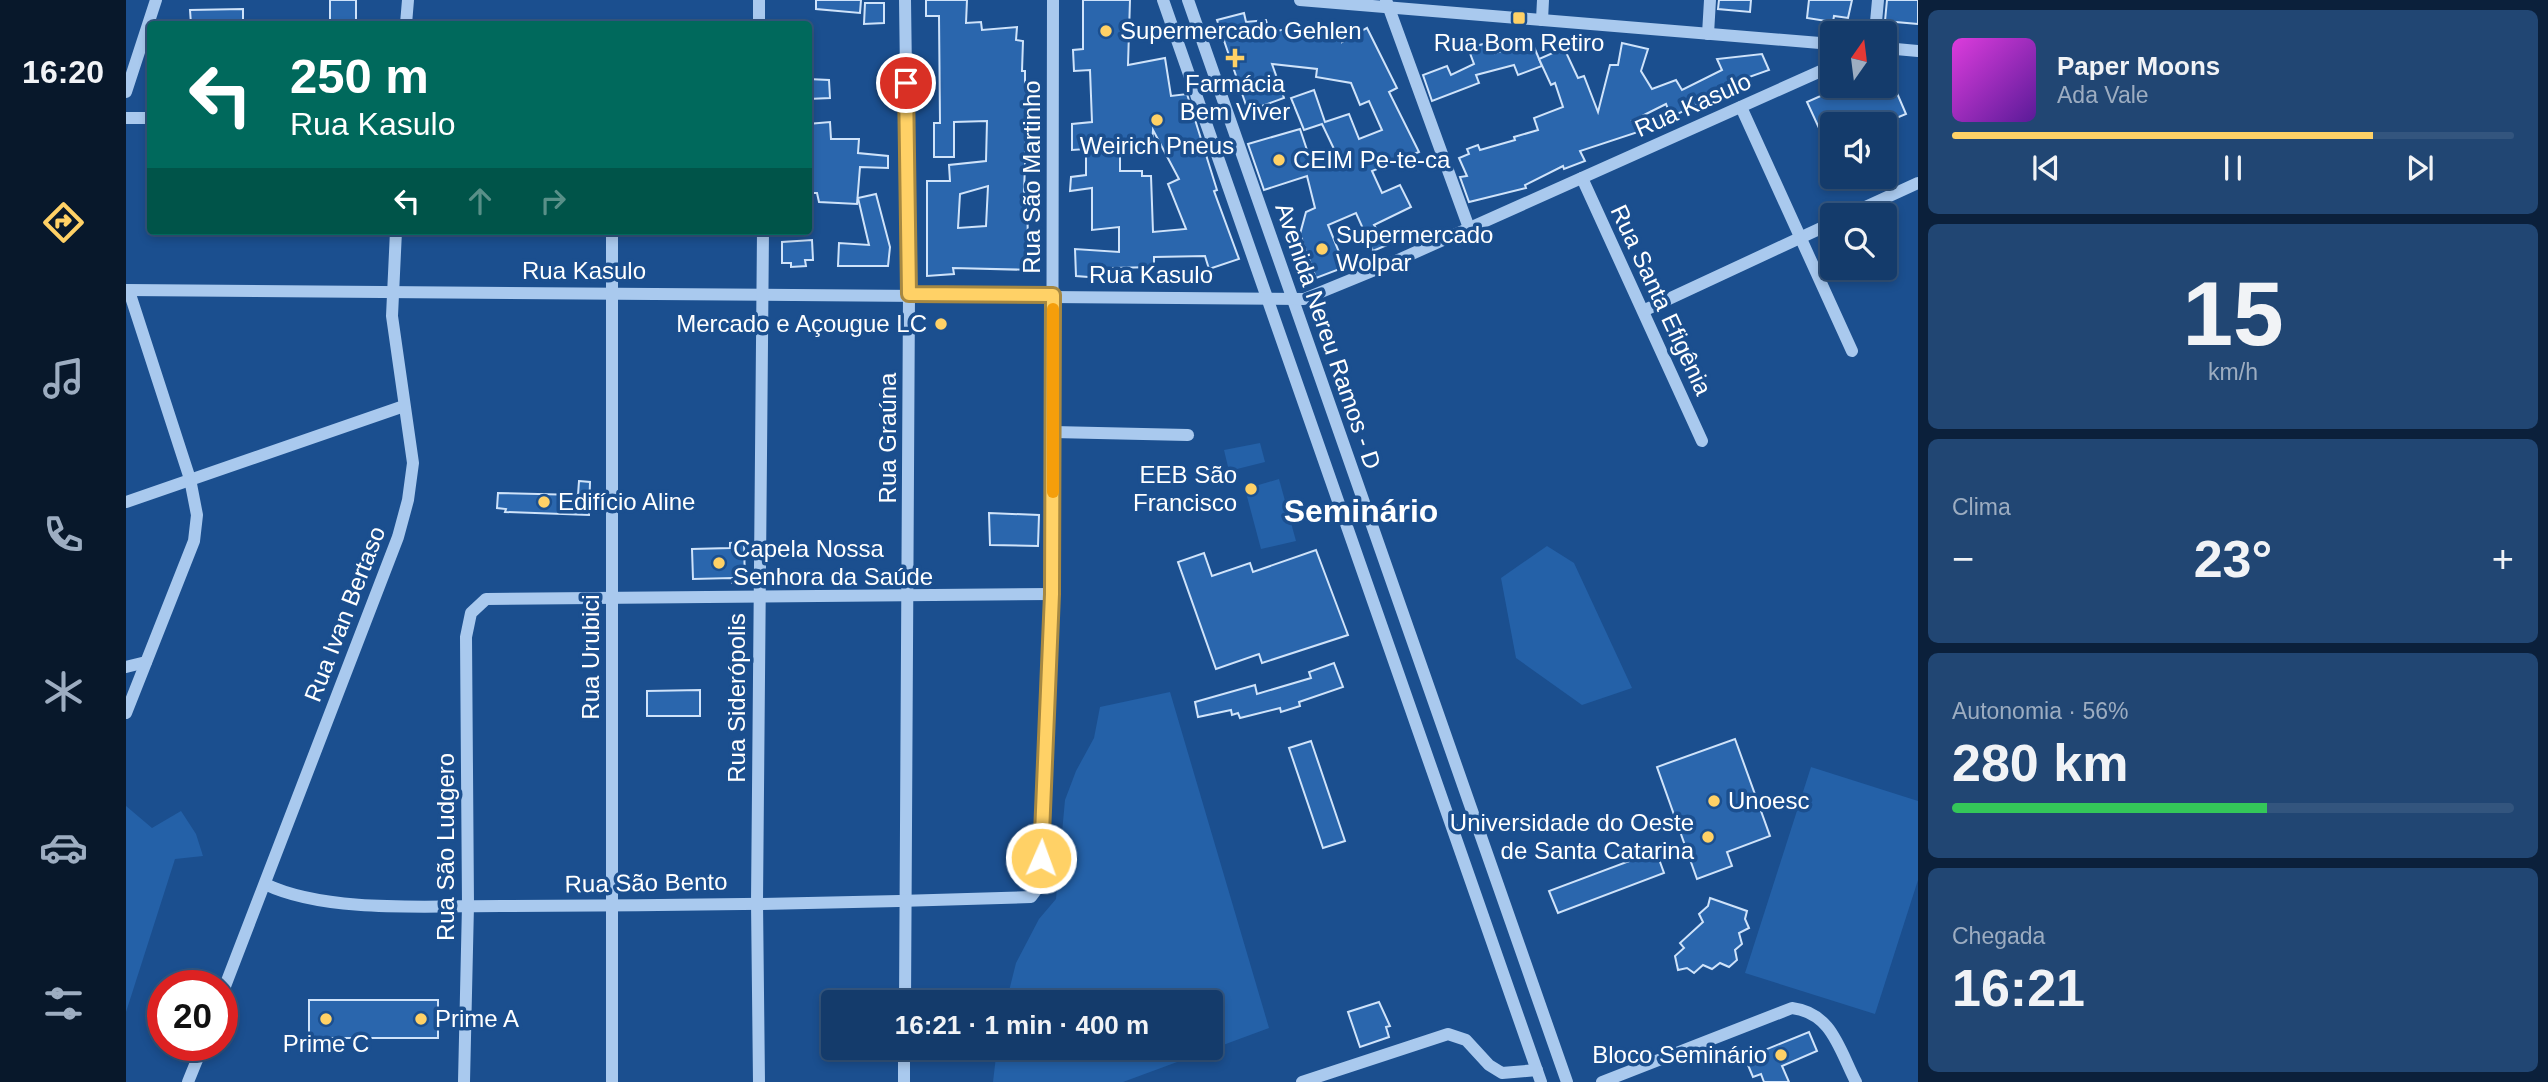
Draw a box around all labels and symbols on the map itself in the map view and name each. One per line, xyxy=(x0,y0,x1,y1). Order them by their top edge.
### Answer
marker: Rua Bom Retiro xyxy=(1511,10,1527,26)
place label: Supermercado Gehlen xyxy=(1120,17,1361,44)
north arrow xyxy=(1820,21,1897,98)
marker: Supermercado Gehlen xyxy=(1098,23,1114,39)
place label: Rua Bom Retiro xyxy=(1434,29,1604,56)
marker: Farmácia Bem Viver xyxy=(1227,50,1243,66)
pin xyxy=(876,53,936,113)
street label: Rua Kasulo xyxy=(1631,67,1755,142)
place label: Farmácia Bem Viver xyxy=(1180,70,1290,125)
street label: Rua São Martinho xyxy=(1018,80,1045,274)
marker: Weirich Pneus xyxy=(1149,112,1165,128)
place label: Weirich Pneus xyxy=(1080,132,1234,159)
place label: CEIM Pe-te-ca xyxy=(1293,146,1451,173)
marker: CEIM Pe-te-ca xyxy=(1271,152,1287,168)
street label: Avenida Nereu Ramos - D xyxy=(1270,199,1387,472)
street label: Rua Santa Efigênia xyxy=(1606,200,1718,400)
place label: Supermercado Wolpar xyxy=(1336,221,1493,276)
marker: Supermercado Wolpar xyxy=(1314,241,1330,257)
street label: Rua Kasulo xyxy=(522,257,646,284)
street label: Rua Kasulo xyxy=(1089,261,1213,288)
place label: Mercado e Açougue LC xyxy=(676,310,927,337)
marker: Mercado e Açougue LC xyxy=(933,316,949,332)
street label: Rua Graúna xyxy=(874,372,901,503)
place label: EEB São Francisco xyxy=(1133,461,1237,516)
marker: EEB São Francisco xyxy=(1243,481,1259,497)
place label: Edifício Aline xyxy=(558,488,695,515)
district label: Seminário xyxy=(1284,493,1438,529)
marker: Edifício Aline xyxy=(536,494,552,510)
street label: Rua Ivan Bertaso xyxy=(299,522,390,705)
place label: Capela Nossa Senhora da Saúde xyxy=(733,535,933,590)
marker: Capela Nossa Senhora da Saúde xyxy=(711,555,727,571)
street label: Rua Urubici xyxy=(577,594,604,720)
street label: Rua Siderópolis xyxy=(723,613,750,783)
street label: Rua São Ludgero xyxy=(432,753,459,941)
place label: Unoesc xyxy=(1728,787,1809,814)
marker: Unoesc xyxy=(1706,793,1722,809)
place label: Universidade do Oeste de Santa Catarina xyxy=(1450,809,1695,864)
position arrow xyxy=(1004,821,1078,895)
marker: Universidade do Oeste de Santa Catarina xyxy=(1700,829,1716,845)
street label: Rua São Bento xyxy=(564,868,728,897)
speed limit sign: 20 xyxy=(147,970,238,1061)
place label: Prime A xyxy=(435,1005,519,1032)
marker: Prime C xyxy=(318,1011,334,1027)
marker: Prime A xyxy=(413,1011,429,1027)
place label: Prime C xyxy=(283,1030,369,1057)
place label: Bloco Seminário xyxy=(1592,1041,1767,1068)
marker: Bloco Seminário xyxy=(1773,1047,1789,1063)

